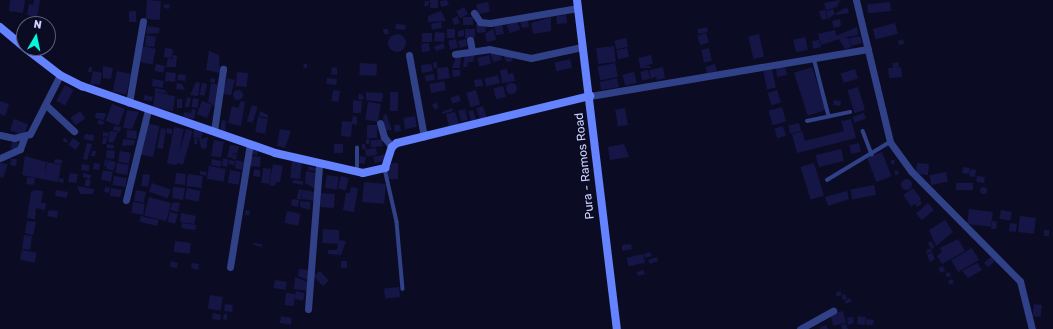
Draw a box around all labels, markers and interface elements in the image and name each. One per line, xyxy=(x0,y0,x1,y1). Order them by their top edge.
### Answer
north arrow xyxy=(16,16,56,56)
text: N xyxy=(33,18,43,32)
street label: Pura - Ramos Road xyxy=(572,112,598,220)

